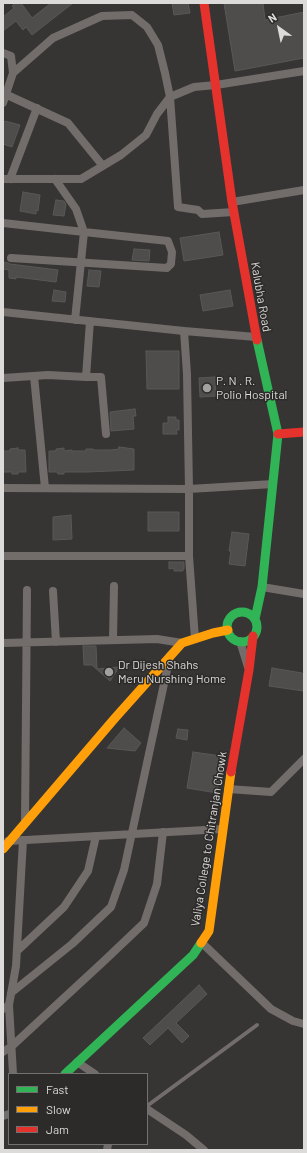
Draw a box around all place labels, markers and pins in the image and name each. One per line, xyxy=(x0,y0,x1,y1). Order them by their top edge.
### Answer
place label: P. N . R. Polio Hospital xyxy=(216,374,287,402)
marker: P. N . R. Polio Hospital xyxy=(201,382,213,394)
place label: Dr Dijesh Shahs Meru Nurshing Home xyxy=(118,658,226,686)
marker: Dr Dijesh Shahs Meru Nurshing Home xyxy=(103,666,115,678)

